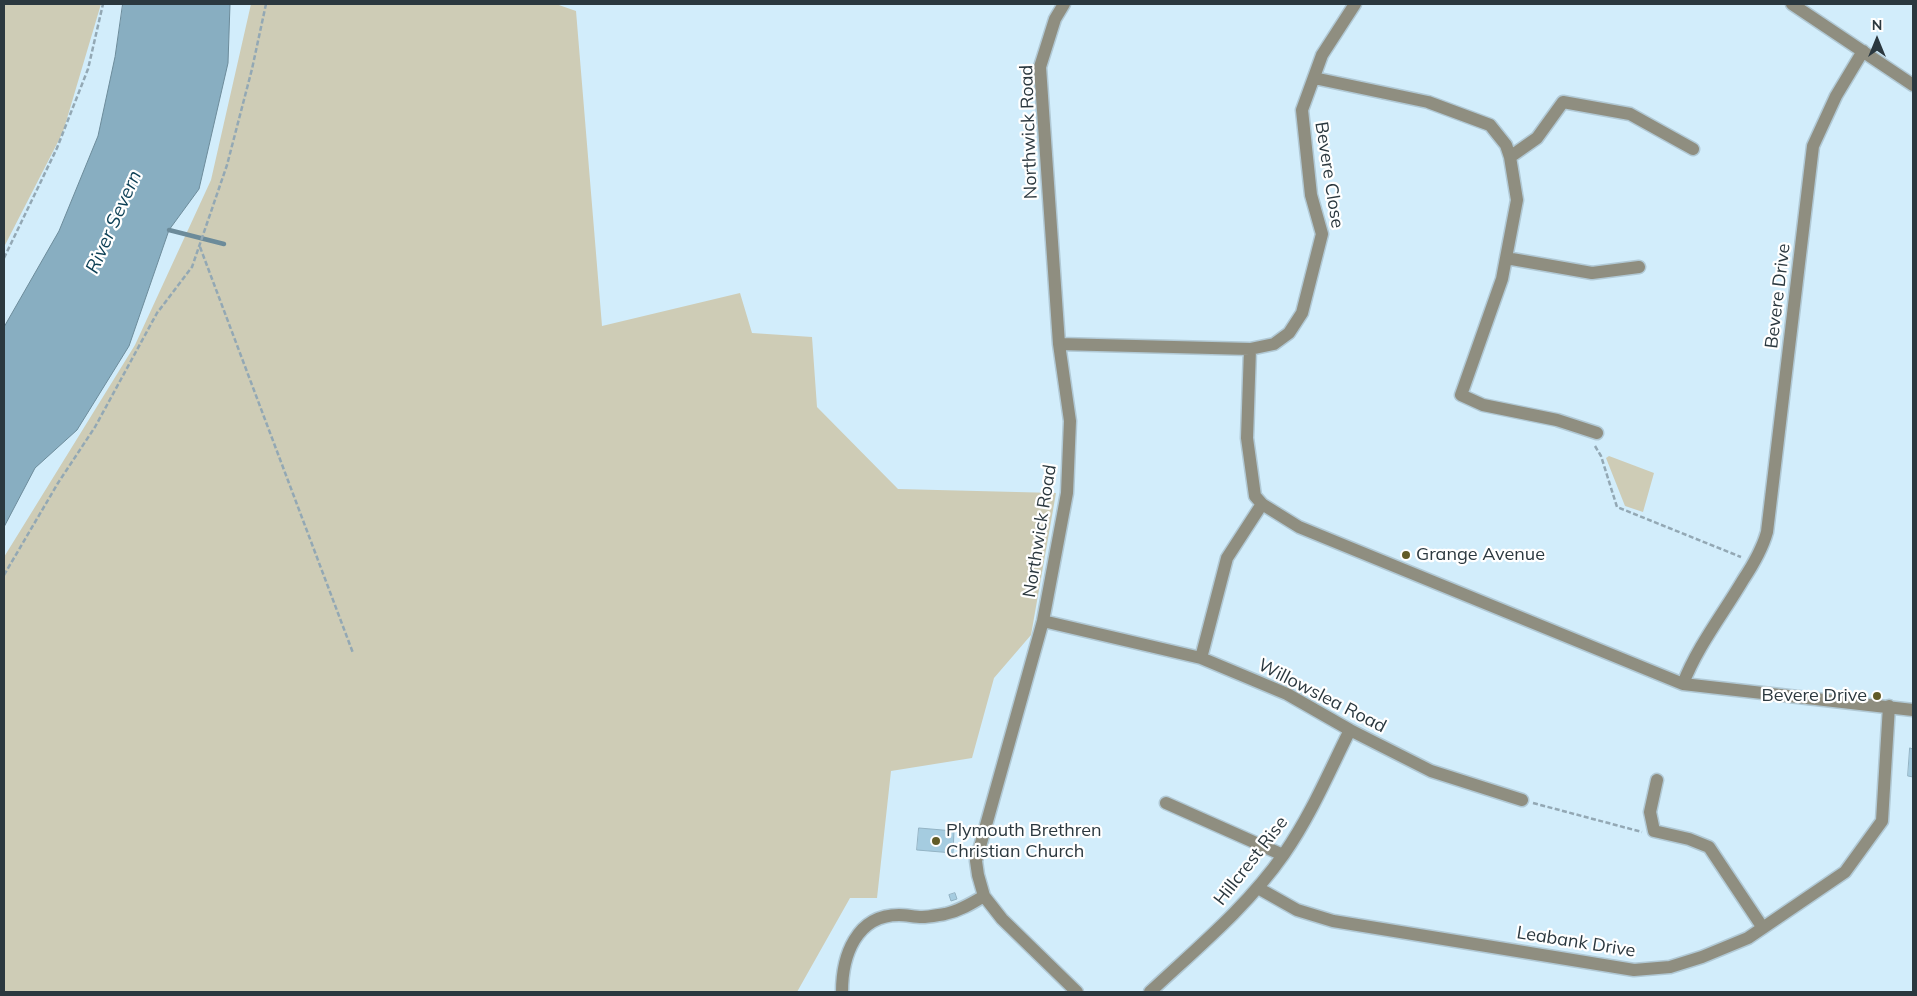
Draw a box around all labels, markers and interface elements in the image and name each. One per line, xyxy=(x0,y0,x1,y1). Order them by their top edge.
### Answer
north arrow xyxy=(1852,15,1902,65)
text: N xyxy=(1872,16,1882,34)
street label: Northwick Road xyxy=(1016,64,1042,200)
street label: Bevere Close xyxy=(1310,120,1348,230)
water label: River Severn xyxy=(81,167,147,277)
street label: Bevere Drive xyxy=(1761,242,1795,350)
street label: Northwick Road xyxy=(1019,463,1061,599)
place label: Grange Avenue xyxy=(1416,544,1545,566)
marker: Grange Avenue xyxy=(1400,549,1412,561)
street label: Willowslea Road xyxy=(1254,654,1390,738)
place label: Bevere Drive xyxy=(1761,685,1867,707)
marker: Bevere Drive xyxy=(1871,690,1883,702)
street label: Hillcrest Rise xyxy=(1210,812,1292,910)
place label: Plymouth Brethren Christian Church xyxy=(946,820,1102,862)
marker: Plymouth Brethren Christian Church xyxy=(930,835,942,847)
street label: Leabank Drive xyxy=(1515,922,1637,962)

